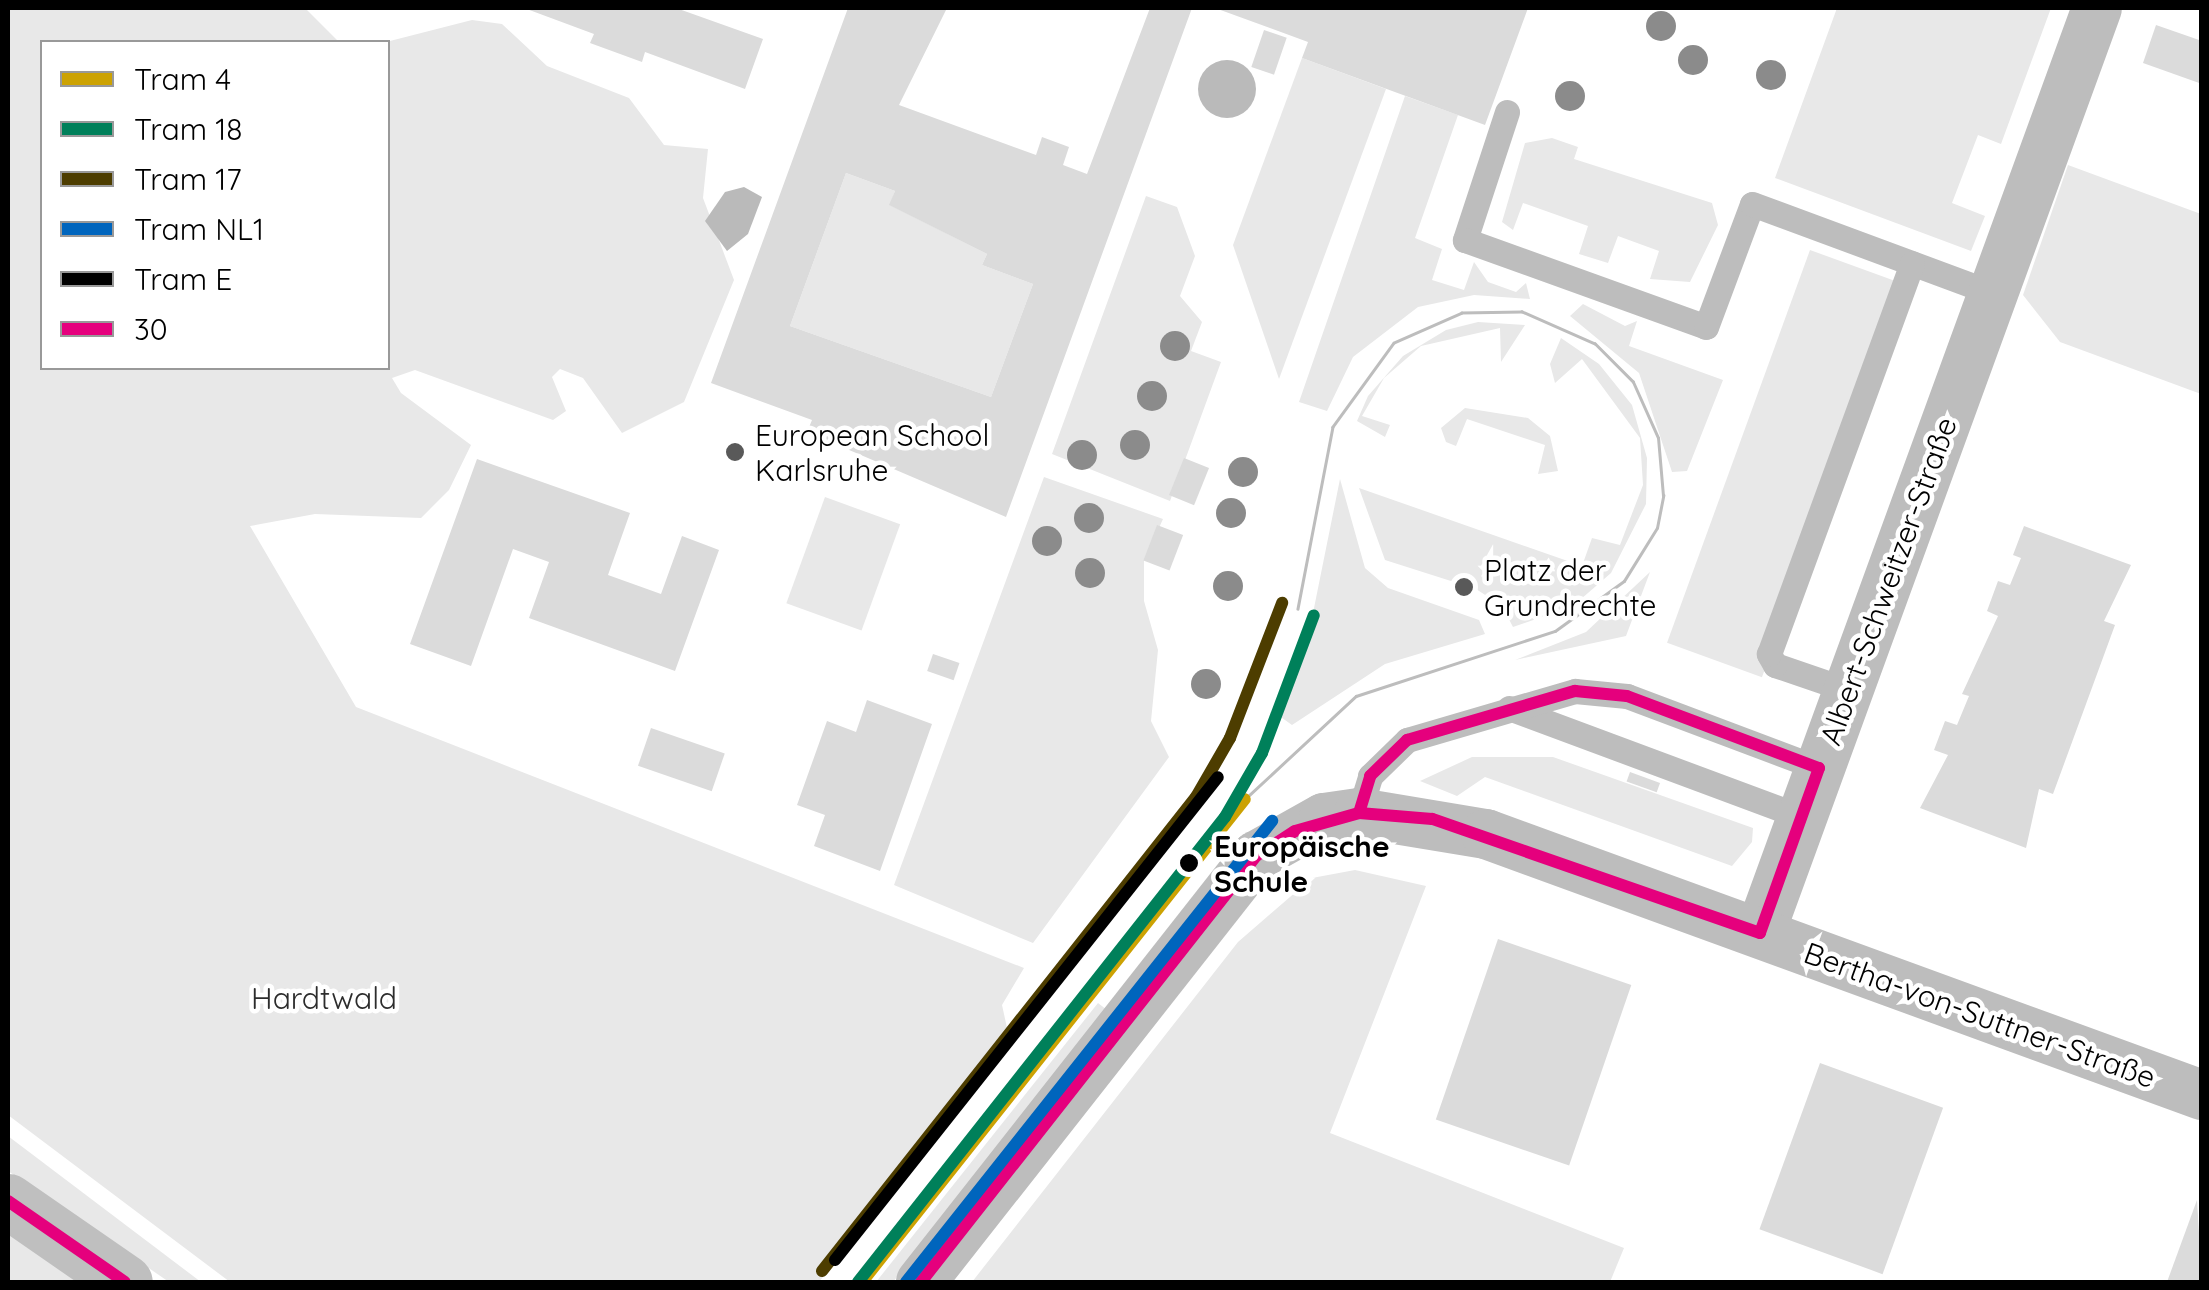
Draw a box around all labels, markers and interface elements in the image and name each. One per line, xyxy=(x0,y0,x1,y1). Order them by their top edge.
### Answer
legend xyxy=(40,40,390,370)
text: Tram 4 xyxy=(134,60,231,98)
text: Tram 18 xyxy=(134,110,243,148)
text: Tram 17 xyxy=(134,160,242,198)
text: Tram NL1 xyxy=(134,210,264,248)
text: Tram E xyxy=(134,260,232,298)
text: 30 xyxy=(134,310,168,348)
street label: Albert-Schweitzer-Straße xyxy=(1812,412,1964,750)
place label: European School Karlsruhe xyxy=(755,417,989,488)
marker: European School Karlsruhe xyxy=(724,441,746,463)
place label: Platz der Grundrechte xyxy=(1484,552,1656,622)
marker: Platz der Grundrechte xyxy=(1453,576,1475,598)
place label: Europäische Schule xyxy=(1214,828,1390,898)
marker: Europäische Schule xyxy=(1173,847,1205,879)
street label: Bertha-von-Suttner-Straße xyxy=(1799,935,2161,1095)
park label: Hardtwald xyxy=(251,980,397,1016)

